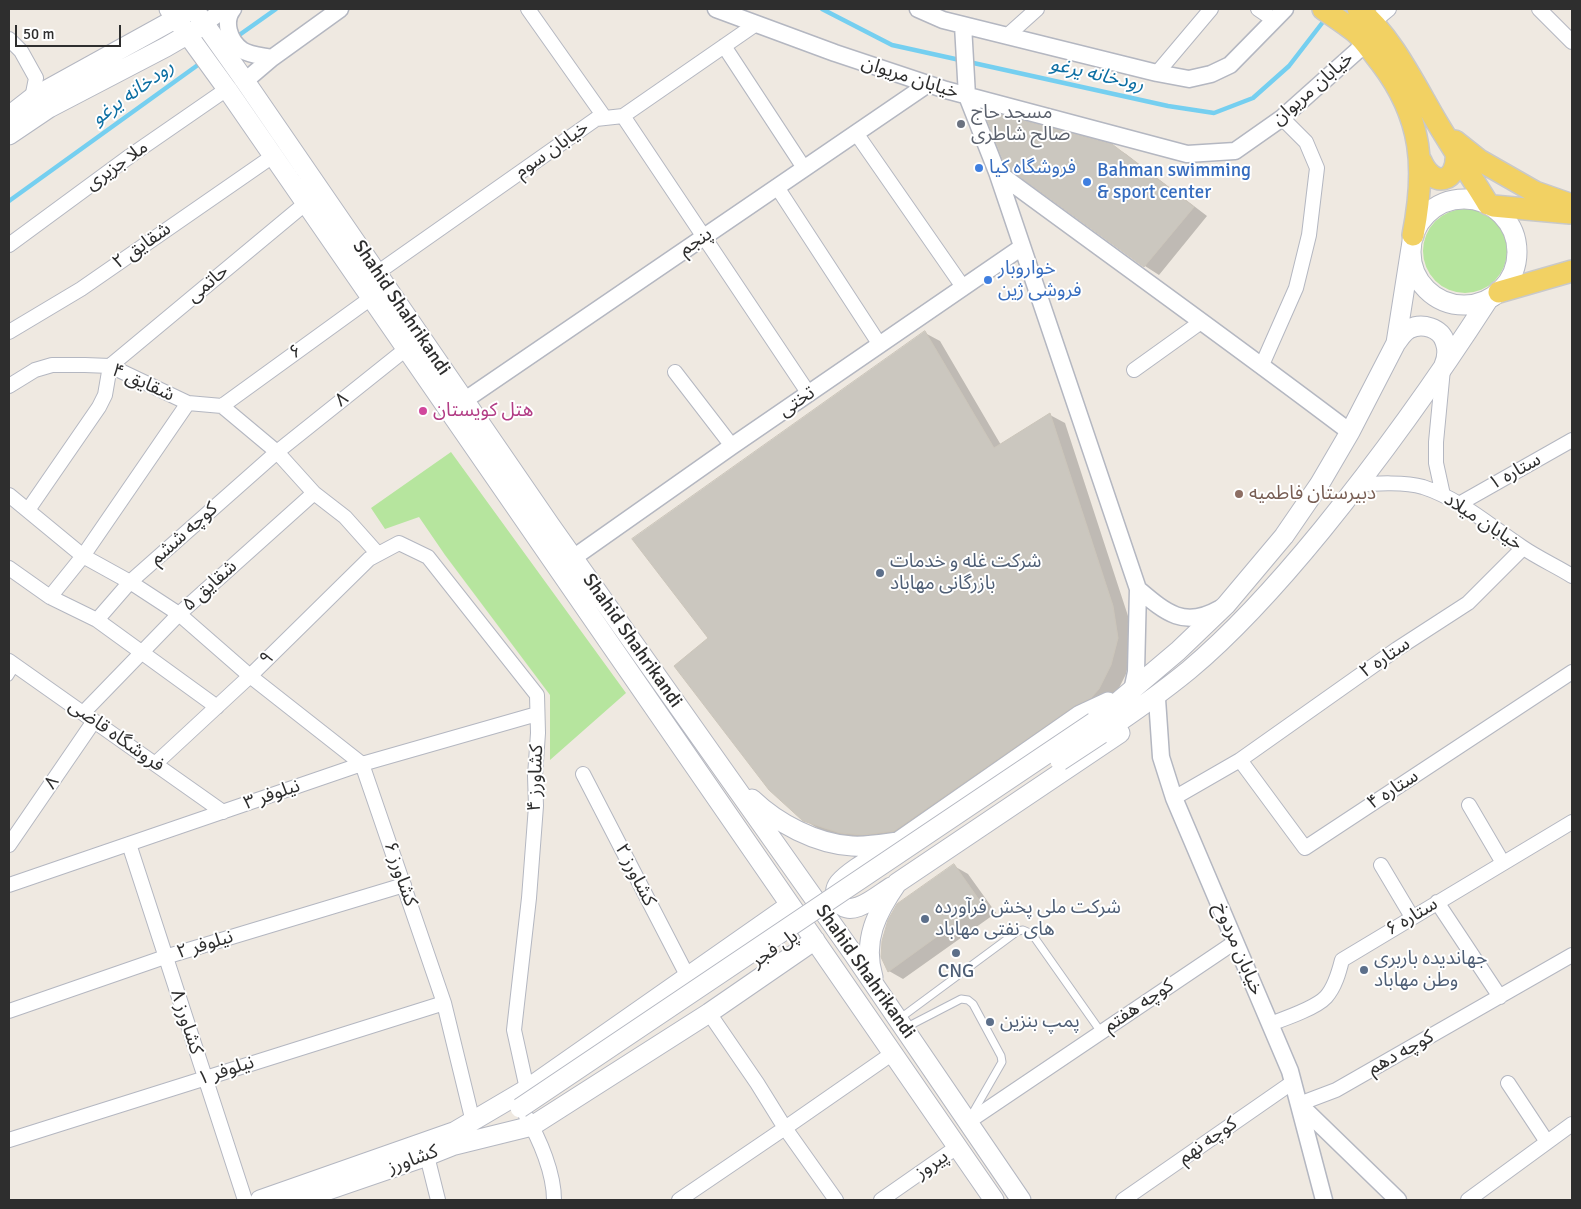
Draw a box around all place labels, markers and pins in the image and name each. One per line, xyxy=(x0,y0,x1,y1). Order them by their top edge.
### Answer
place label: مسجد حاج صالح شاطری xyxy=(971,102,1070,146)
marker: مسجد حاج صالح شاطری xyxy=(955,118,967,130)
place label: فروشگاه کیا xyxy=(989,157,1076,179)
place label: Bahman swimming & sport center xyxy=(1097,160,1251,204)
marker: فروشگاه کیا xyxy=(973,162,985,174)
marker: Bahman swimming & sport center xyxy=(1081,176,1093,188)
place label: خواروبار فروشی ژین xyxy=(998,258,1082,302)
marker: خواروبار فروشی ژین xyxy=(982,274,994,286)
place label: هتل کویستان xyxy=(433,400,533,422)
marker: هتل کویستان xyxy=(417,405,429,417)
place label: دبیرستان فاطمیه xyxy=(1249,483,1376,505)
marker: دبیرستان فاطمیه xyxy=(1233,488,1245,500)
place label: شرکت غله و خدمات بازرگانی مهاباد xyxy=(890,551,1041,595)
marker: شرکت غله و خدمات بازرگانی مهاباد xyxy=(874,567,886,579)
place label: شرکت ملی پخش فرآورده های نفتی مهاباد xyxy=(935,897,1121,941)
marker: شرکت ملی پخش فرآورده های نفتی مهاباد xyxy=(919,913,931,925)
marker: CNG xyxy=(950,947,962,959)
place label: جهاندیده باربری وطن مهاباد xyxy=(1374,948,1487,992)
place label: CNG xyxy=(938,961,974,983)
marker: جهاندیده باربری وطن مهاباد xyxy=(1358,964,1370,976)
place label: پمپ بنزین xyxy=(1000,1011,1080,1033)
marker: پمپ بنزین xyxy=(984,1016,996,1028)

